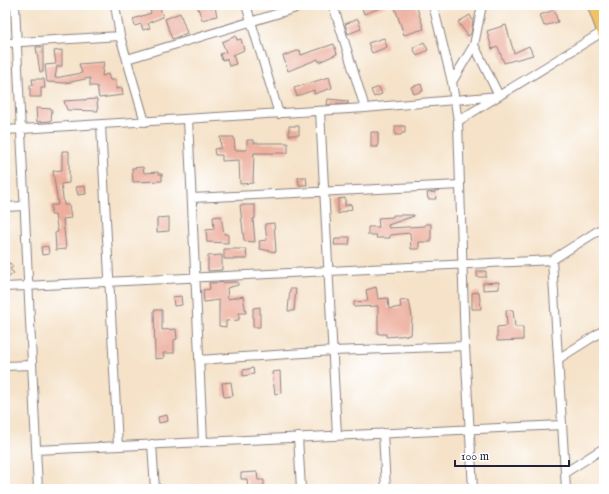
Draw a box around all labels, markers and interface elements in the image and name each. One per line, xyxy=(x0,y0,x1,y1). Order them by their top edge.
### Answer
scale bar xyxy=(455,442,569,468)
text: 100 m xyxy=(461,449,489,464)

